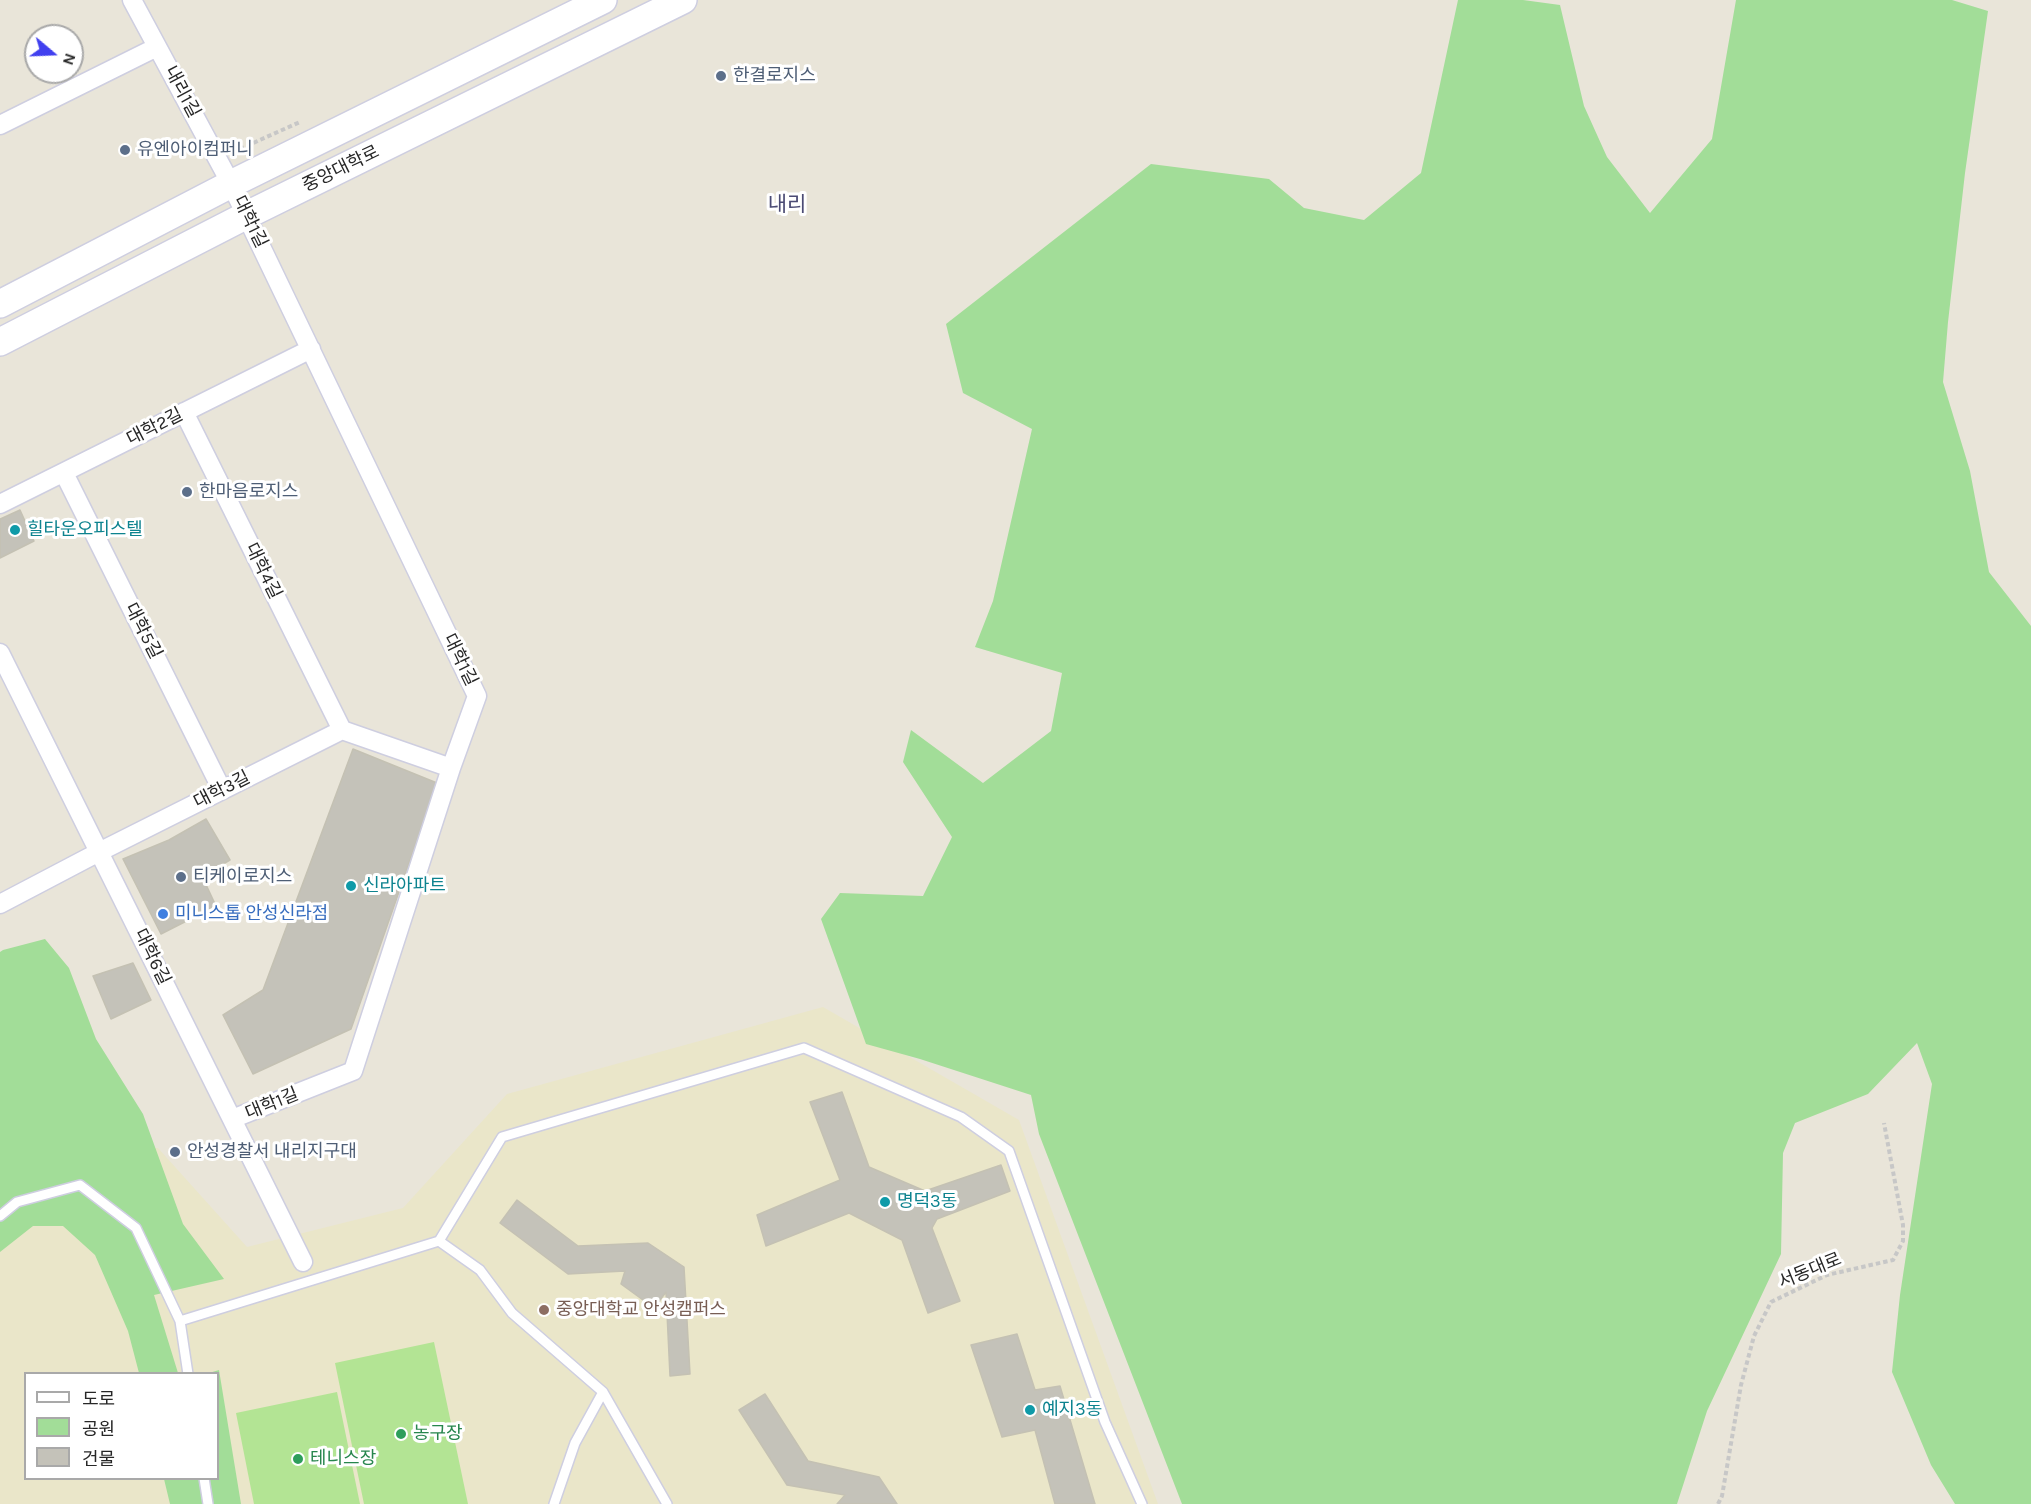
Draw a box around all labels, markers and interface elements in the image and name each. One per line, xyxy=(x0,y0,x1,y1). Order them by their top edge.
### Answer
north arrow xyxy=(24,24,84,84)
text: N xyxy=(59,51,80,68)
street label: 내리1길 xyxy=(159,62,205,122)
place label: 한결로지스 xyxy=(733,65,816,87)
marker: 한결로지스 xyxy=(714,69,728,83)
place label: 유엔아이컴퍼니 xyxy=(137,139,253,161)
street label: 중앙대학로 xyxy=(299,141,383,197)
marker: 유엔아이컴퍼니 xyxy=(118,143,132,157)
street label: 대학1길 xyxy=(228,192,272,252)
district label: 내리 xyxy=(768,192,806,218)
street label: 대학2길 xyxy=(123,404,187,450)
place label: 한마음로지스 xyxy=(199,481,298,503)
marker: 한마음로지스 xyxy=(180,485,194,499)
place label: 힐타운오피스텔 xyxy=(27,519,143,541)
marker: 힐타운오피스텔 xyxy=(8,523,22,537)
street label: 대학4길 xyxy=(240,539,286,603)
street label: 대학5길 xyxy=(120,599,166,663)
street label: 대학1길 xyxy=(438,630,482,690)
street label: 대학3길 xyxy=(190,767,254,813)
place label: 티케이로지스 xyxy=(193,866,292,888)
marker: 티케이로지스 xyxy=(174,870,188,884)
place label: 신라아파트 xyxy=(363,875,446,897)
marker: 신라아파트 xyxy=(344,879,358,893)
place label: 미니스톱 안성신라점 xyxy=(175,903,328,925)
marker: 미니스톱 안성신라점 xyxy=(156,907,170,921)
street label: 대학6길 xyxy=(129,925,175,989)
street label: 대학1길 xyxy=(242,1084,302,1124)
place label: 안성경찰서 내리지구대 xyxy=(187,1141,357,1163)
marker: 안성경찰서 내리지구대 xyxy=(168,1145,182,1159)
place label: 명덕3동 xyxy=(897,1191,957,1213)
marker: 명덕3동 xyxy=(878,1195,892,1209)
street label: 서동대로 xyxy=(1775,1249,1845,1293)
place label: 중앙대학교 안성캠퍼스 xyxy=(556,1299,726,1321)
marker: 중앙대학교 안성캠퍼스 xyxy=(537,1303,551,1317)
legend xyxy=(24,1372,219,1480)
text: 도로 xyxy=(82,1388,115,1410)
place label: 예지3동 xyxy=(1042,1399,1102,1421)
marker: 예지3동 xyxy=(1023,1403,1037,1417)
text: 공원 xyxy=(82,1418,115,1440)
place label: 농구장 xyxy=(413,1423,463,1445)
marker: 농구장 xyxy=(394,1427,408,1441)
text: 건물 xyxy=(82,1448,115,1470)
place label: 테니스장 xyxy=(310,1448,376,1470)
marker: 테니스장 xyxy=(291,1452,305,1466)

